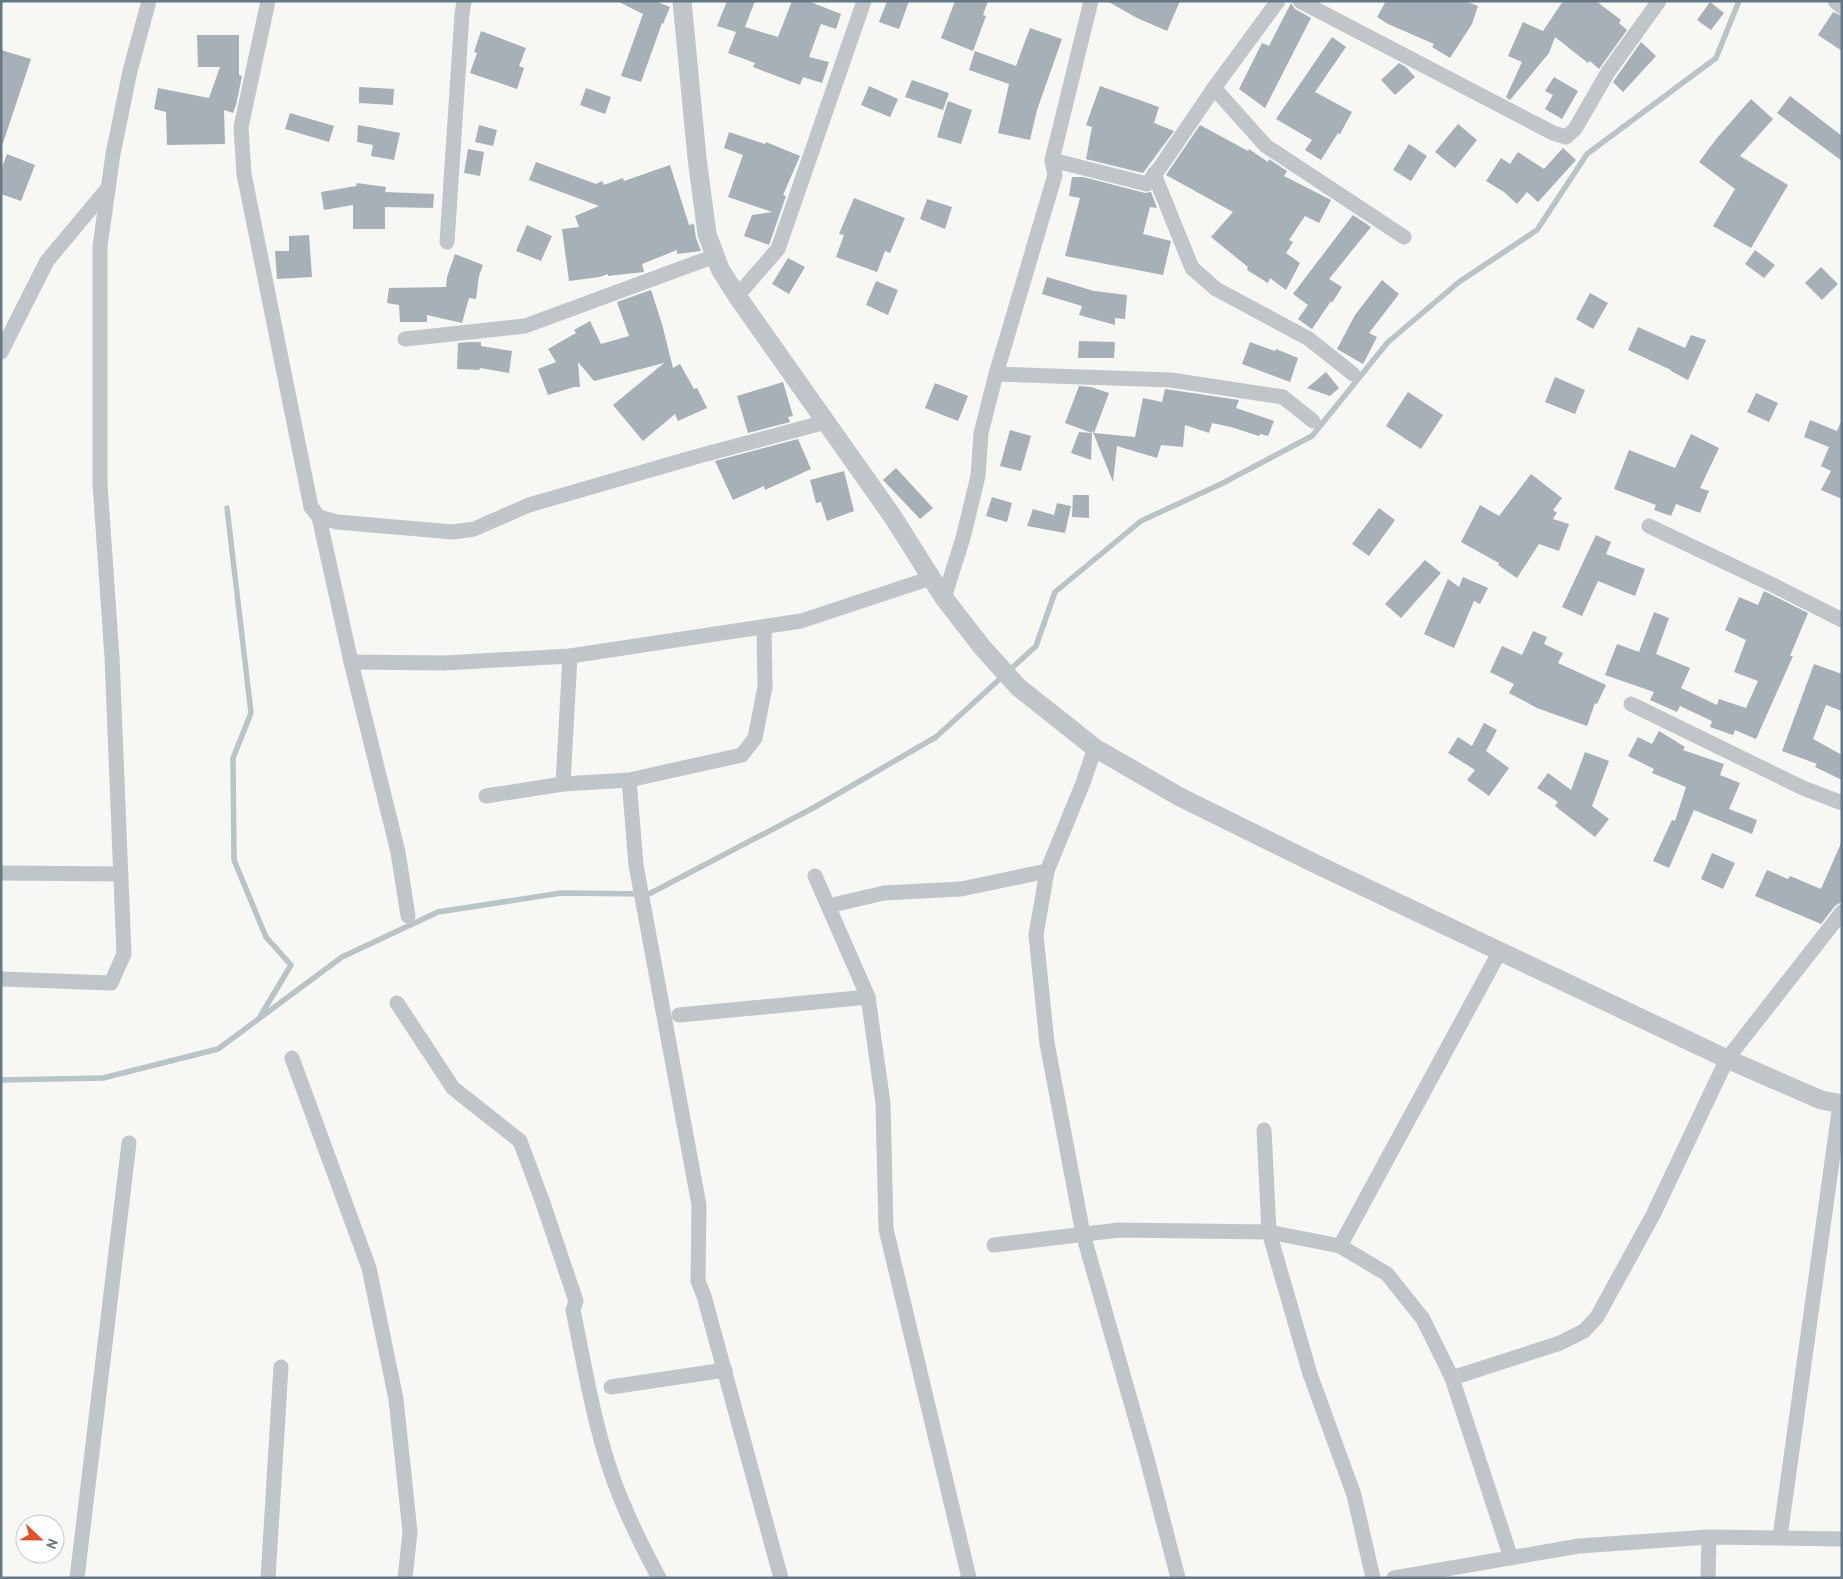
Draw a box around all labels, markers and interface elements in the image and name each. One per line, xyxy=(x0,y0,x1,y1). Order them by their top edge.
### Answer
north arrow xyxy=(15,1514,65,1564)
text: N xyxy=(42,1536,62,1552)

